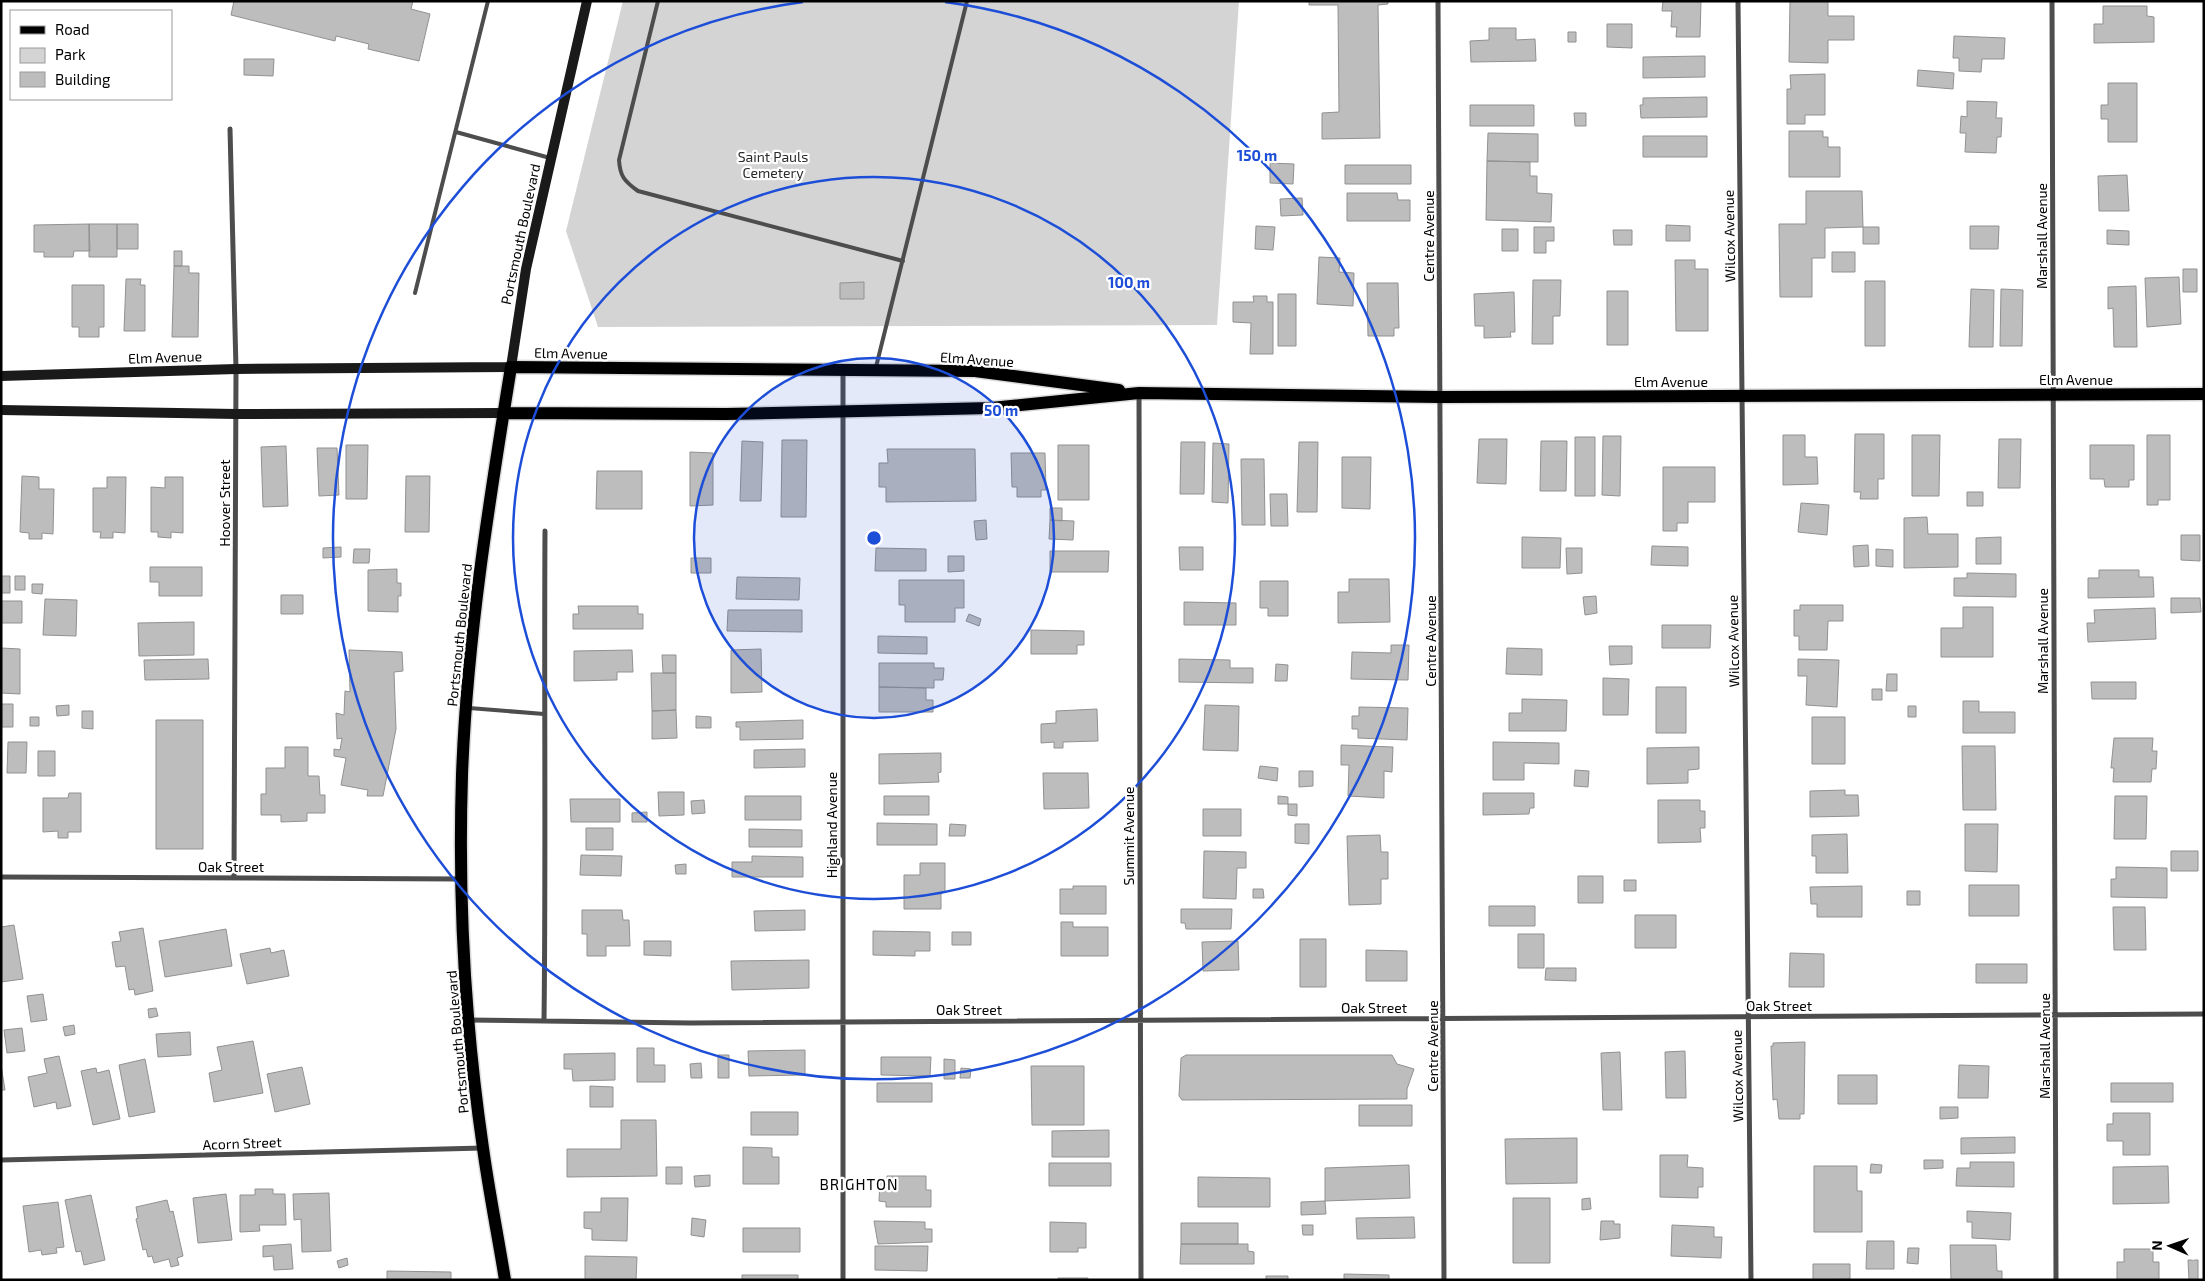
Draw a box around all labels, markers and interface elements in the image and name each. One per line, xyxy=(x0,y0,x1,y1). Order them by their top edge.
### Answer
legend xyxy=(10,10,172,100)
text: Road xyxy=(55,20,90,38)
text: Park xyxy=(55,45,86,63)
text: Building xyxy=(55,70,111,88)
text: 150 m xyxy=(1237,146,1277,164)
park label: Saint Pauls Cemetery xyxy=(738,148,808,181)
street label: Portsmouth Boulevard xyxy=(497,162,543,306)
street label: Marshall Avenue xyxy=(2033,183,2050,289)
street label: Centre Avenue xyxy=(1420,190,1437,282)
street label: Wilcox Avenue xyxy=(1720,190,1738,282)
text: 100 m xyxy=(1108,273,1150,291)
street label: Elm Avenue xyxy=(534,344,608,362)
street label: Elm Avenue xyxy=(128,347,202,367)
street label: Elm Avenue xyxy=(940,348,1014,370)
street label: Elm Avenue xyxy=(2039,371,2113,388)
street label: Elm Avenue xyxy=(1634,373,1708,390)
text: 50 m xyxy=(984,401,1018,419)
street label: Hoover Street xyxy=(216,459,233,547)
centre of rings xyxy=(865,529,883,547)
street label: Portsmouth Boulevard xyxy=(443,563,475,707)
street label: Marshall Avenue xyxy=(2034,588,2051,694)
street label: Centre Avenue xyxy=(1422,595,1439,687)
street label: Wilcox Avenue xyxy=(1724,595,1742,687)
street label: Highland Avenue xyxy=(823,772,840,878)
street label: Summit Avenue xyxy=(1120,787,1137,885)
street label: Oak Street xyxy=(198,858,264,875)
street label: Portsmouth Boulevard xyxy=(442,970,472,1114)
street label: Marshall Avenue xyxy=(2036,993,2053,1099)
street label: Oak Street xyxy=(1746,997,1812,1014)
street label: Oak Street xyxy=(1341,999,1407,1016)
street label: Centre Avenue xyxy=(1424,1000,1441,1092)
street label: Oak Street xyxy=(936,1001,1002,1018)
street label: Wilcox Avenue xyxy=(1728,1030,1746,1122)
street label: Acorn Street xyxy=(202,1133,282,1153)
district label: BRIGHTON xyxy=(819,1175,899,1193)
north arrow xyxy=(2145,1221,2195,1271)
text: N xyxy=(2148,1240,2165,1251)

